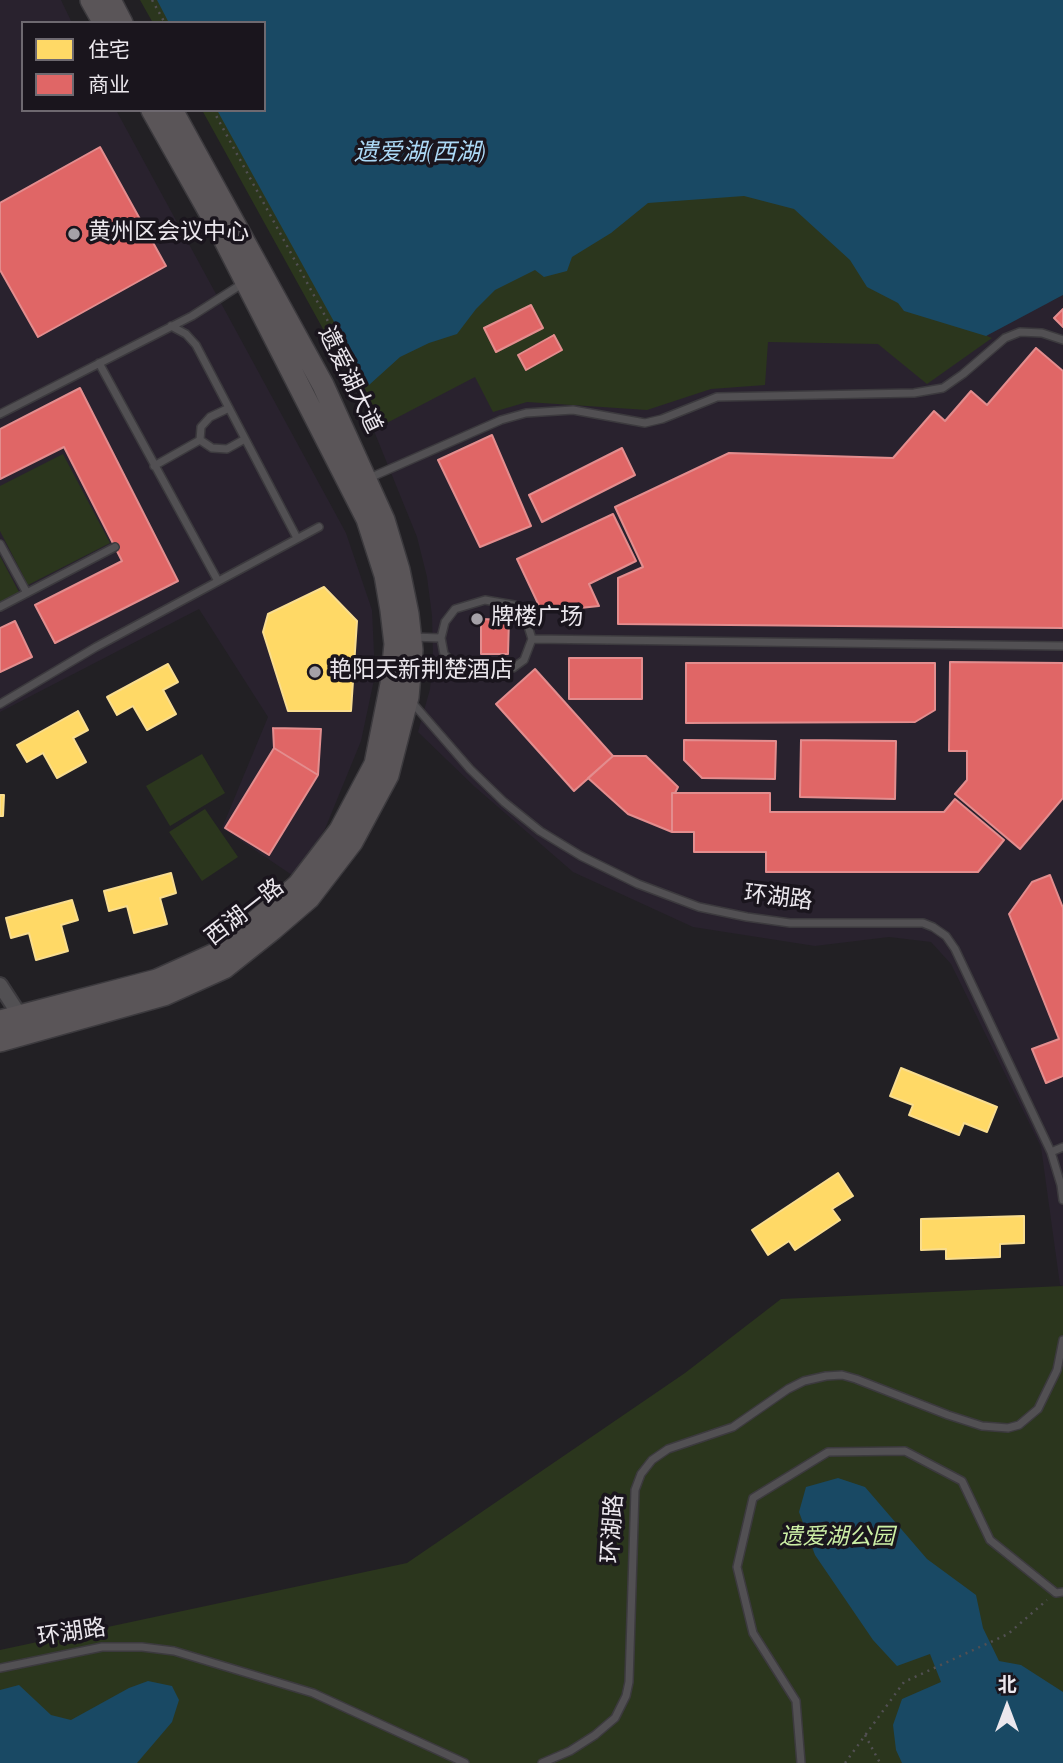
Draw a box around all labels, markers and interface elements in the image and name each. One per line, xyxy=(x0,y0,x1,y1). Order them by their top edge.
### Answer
legend xyxy=(21,21,266,112)
text: 住宅 xyxy=(88,35,130,67)
text: 商业 xyxy=(88,70,130,102)
water label: 遗爱湖(西湖) xyxy=(354,141,486,169)
place label: 黄州区会议中心 xyxy=(88,220,249,248)
marker: 黄州区会议中心 xyxy=(66,226,82,242)
street label: 遗爱湖大道 xyxy=(310,323,386,439)
place label: 牌楼广场 xyxy=(491,605,583,633)
marker: 牌楼广场 xyxy=(469,611,485,627)
place label: 艳阳天新荆楚酒店 xyxy=(329,658,513,686)
marker: 艳阳天新荆楚酒店 xyxy=(307,664,323,680)
street label: 西湖一路 xyxy=(201,875,291,953)
street label: 环湖路 xyxy=(742,882,814,918)
street label: 环湖路 xyxy=(599,1494,631,1564)
park label: 遗爱湖公园 xyxy=(780,1525,894,1553)
street label: 环湖路 xyxy=(36,1616,108,1654)
text: 北 xyxy=(997,1671,1017,1700)
north arrow xyxy=(972,1672,1042,1742)

